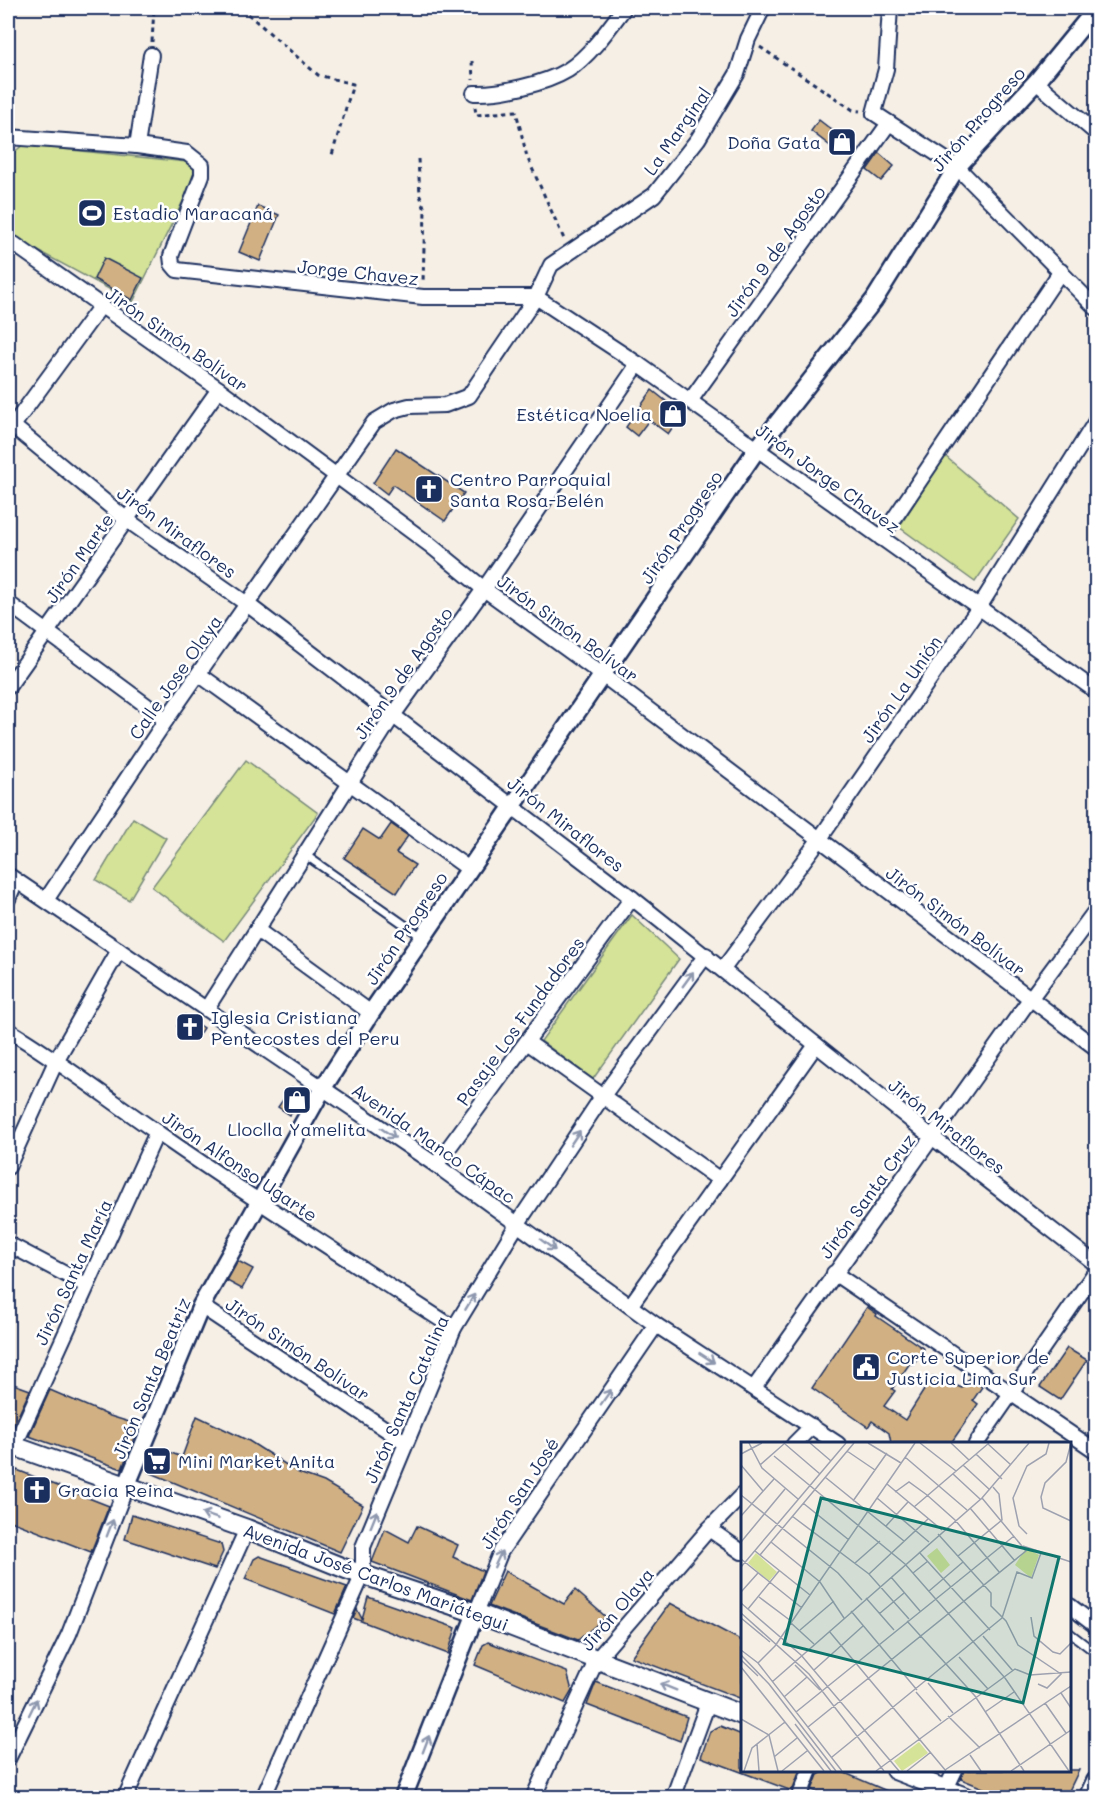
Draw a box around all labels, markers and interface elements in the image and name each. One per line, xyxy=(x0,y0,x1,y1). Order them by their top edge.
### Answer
street label: Jirón Progreso xyxy=(926,61,1030,177)
street label: La Marginal xyxy=(638,82,716,180)
shop icon: Doña Gata xyxy=(826,126,858,158)
place label: Doña Gata xyxy=(727,130,821,154)
street label: Jirón 9 de Agosto xyxy=(719,180,831,321)
sports icon: Estadio Maracaná xyxy=(76,197,108,229)
place label: Estadio Maracaná xyxy=(113,201,273,225)
street label: Jorge Chavez xyxy=(296,254,420,290)
street label: Jirón Simón Bolívar xyxy=(101,281,253,397)
shop icon: Estética Noelia xyxy=(657,398,689,430)
place label: Estética Noelia xyxy=(517,402,652,426)
street label: Jirón Jorge Chavez xyxy=(751,418,905,538)
street label: Jirón Progreso xyxy=(634,465,728,588)
place label: Centro Parroquial Santa Rosa-Belén xyxy=(450,467,611,512)
church icon: Centro Parroquial Santa Rosa-Belén xyxy=(413,473,445,505)
street label: Jirón Miraflores xyxy=(112,481,242,583)
street label: Jirón Marte xyxy=(39,508,119,608)
street label: Jirón Simón Bolívar xyxy=(493,569,643,687)
street label: Jirón 9 de Agosto xyxy=(348,602,458,744)
street label: Calle Jose Olaya xyxy=(123,610,227,744)
street label: Jirón La Unión xyxy=(855,631,947,747)
street label: Jirón Miraflores xyxy=(503,771,629,877)
street label: Jirón Simón Bolívar xyxy=(881,861,1031,981)
street label: Jirón Progreso xyxy=(359,866,453,989)
street label: Pasaje Los Fundadores xyxy=(451,932,589,1110)
one-way arrow xyxy=(682,972,695,988)
place label: Iglesia Cristiana Pentecostes del Peru xyxy=(211,1005,400,1050)
church icon: Iglesia Cristiana Pentecostes del Peru xyxy=(174,1011,206,1043)
street label: Jirón Miraflores xyxy=(884,1073,1010,1179)
street label: Avenida Manco Cápac xyxy=(347,1077,521,1209)
shop icon: Lloclla Yamelita xyxy=(281,1084,313,1116)
street label: Jirón Alfonso Ugarte xyxy=(158,1105,322,1227)
place label: Lloclla Yamelita xyxy=(228,1117,366,1141)
one-way arrow xyxy=(380,1127,396,1139)
street label: Jirón Santa Cruz xyxy=(814,1129,920,1263)
one-way arrow xyxy=(569,1130,581,1147)
street label: Jirón Santa María xyxy=(29,1195,117,1349)
one-way arrow xyxy=(539,1239,555,1251)
street label: Jirón Simón Bolívar xyxy=(221,1292,375,1406)
street label: Jirón Santa Beatriz xyxy=(106,1294,196,1462)
one-way arrow xyxy=(465,1294,477,1311)
street label: Jirón Santa Catalina xyxy=(358,1311,454,1487)
place label: Corte Superior de Justicia Lima Sur xyxy=(887,1345,1049,1390)
public building icon: Corte Superior de Justicia Lima Sur xyxy=(850,1351,882,1383)
one-way arrow xyxy=(698,1352,715,1364)
one-way arrow xyxy=(600,1389,612,1405)
street label: Jirón San José xyxy=(474,1433,564,1553)
inset map xyxy=(741,1442,1071,1772)
supermarket icon: Mini Market Anita xyxy=(141,1445,173,1477)
place label: Mini Market Anita xyxy=(178,1449,335,1473)
church icon: Gracia Reina xyxy=(21,1474,53,1506)
place label: Gracia Reina xyxy=(58,1478,174,1502)
one-way arrow xyxy=(201,1510,220,1521)
one-way arrow xyxy=(369,1510,380,1528)
street label: Avenida José Carlos Mariátegui xyxy=(240,1518,512,1636)
one-way arrow xyxy=(106,1519,117,1537)
one-way arrow xyxy=(492,1550,504,1568)
street label: Jirón Olaya xyxy=(575,1562,659,1656)
one-way arrow xyxy=(659,1681,678,1692)
one-way arrow xyxy=(28,1698,40,1716)
one-way arrow xyxy=(421,1735,432,1754)

